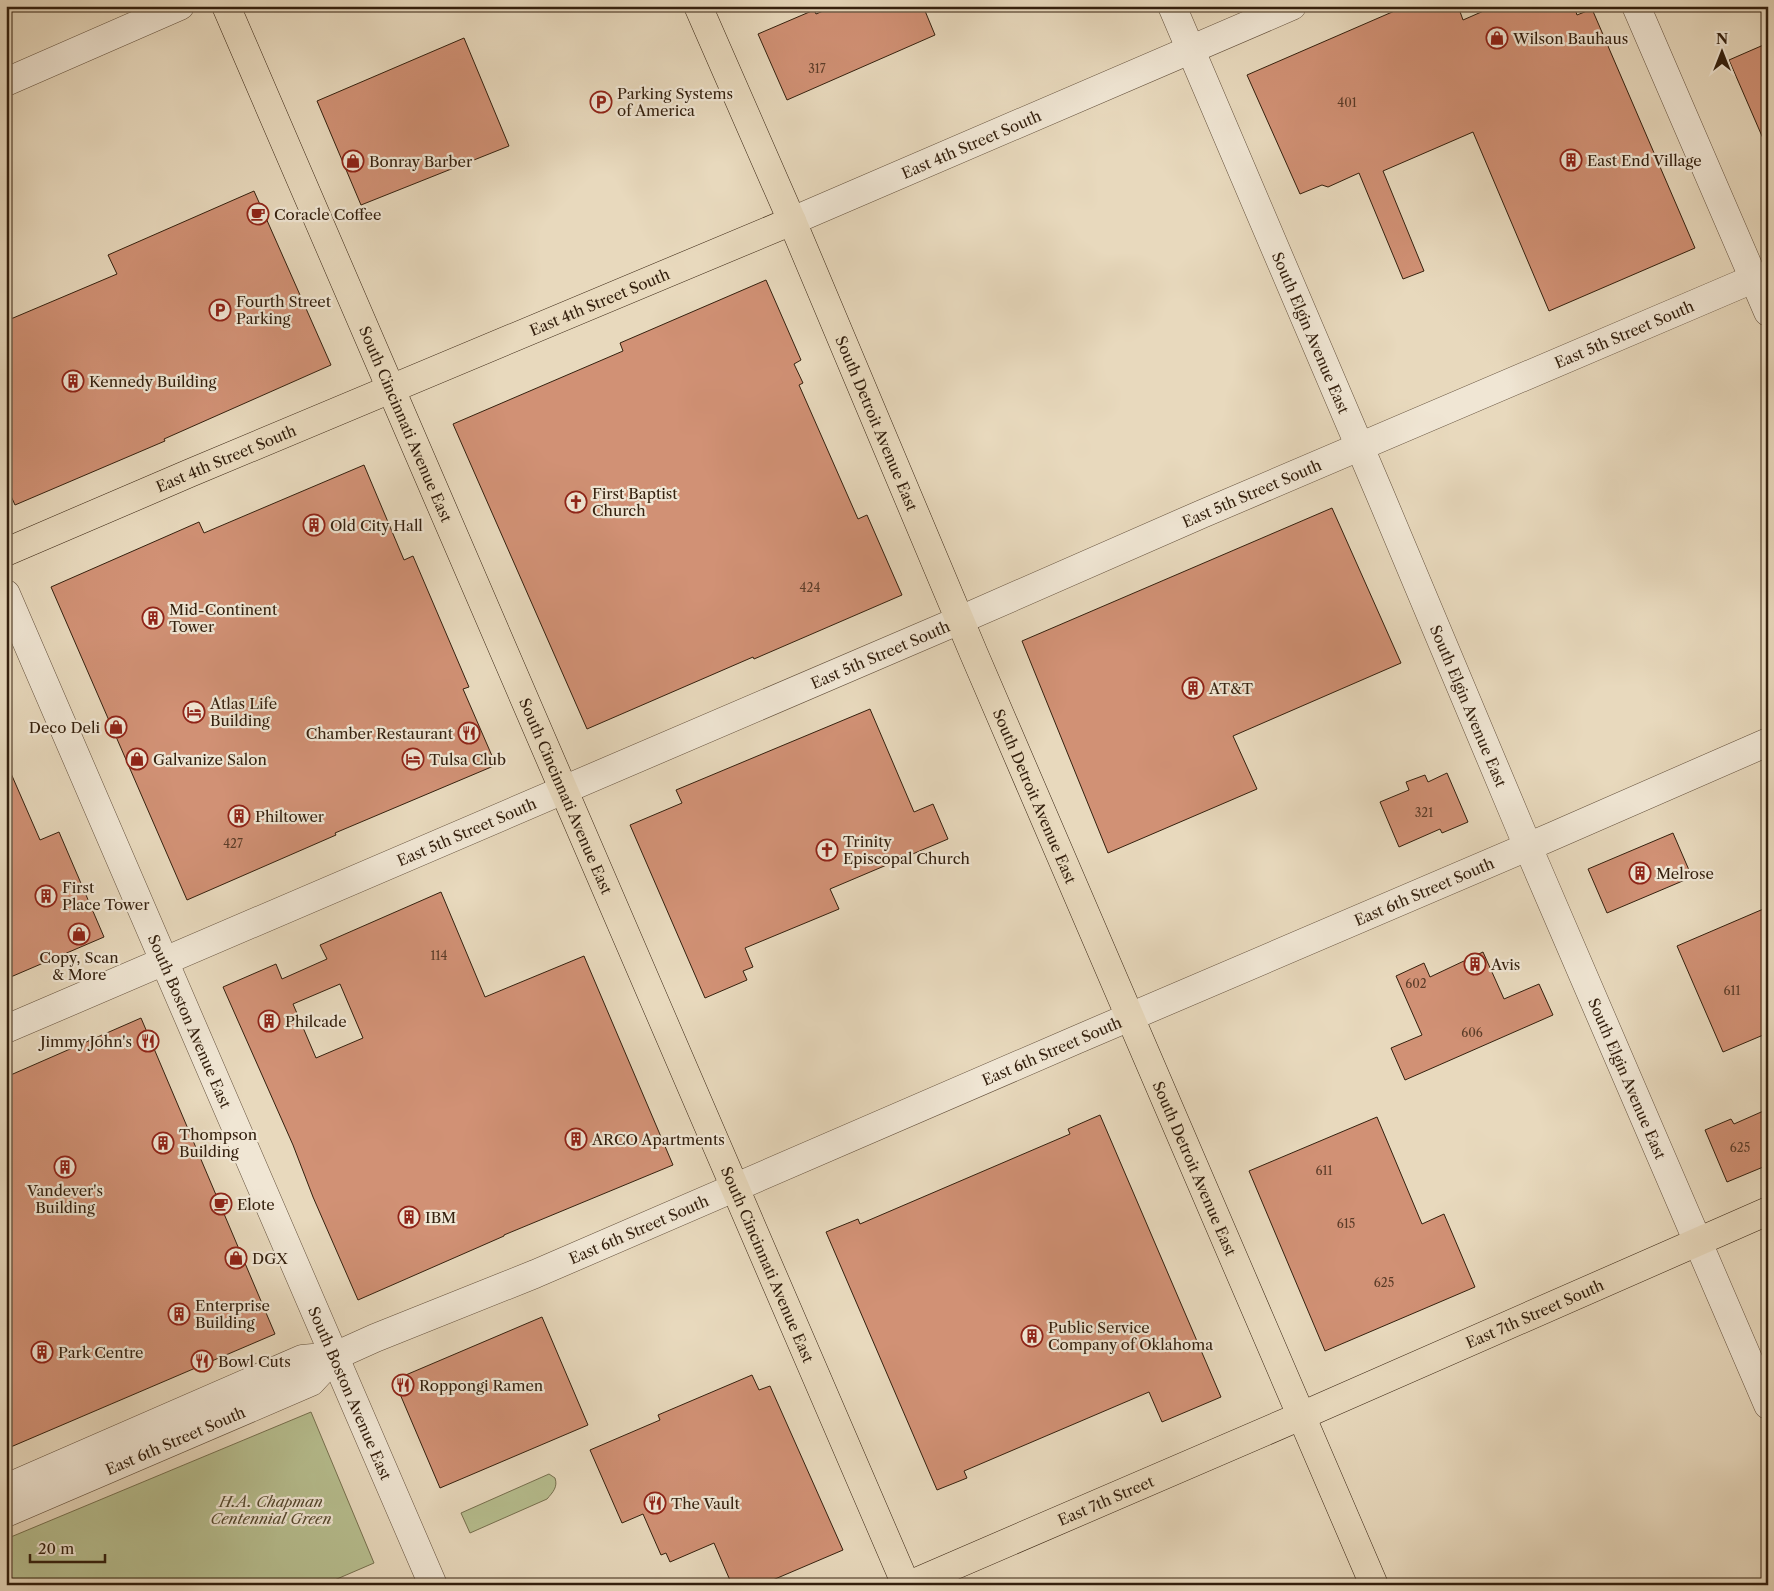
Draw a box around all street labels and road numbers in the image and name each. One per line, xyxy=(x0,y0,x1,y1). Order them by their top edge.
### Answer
street label: East 4th Street South xyxy=(898,105,1044,182)
street label: South Elgin Avenue East xyxy=(1268,249,1354,417)
street label: East 4th Street South xyxy=(526,264,673,339)
street label: East 5th Street South xyxy=(1552,296,1697,372)
street label: South Cincinnati Avenue East xyxy=(355,323,457,525)
street label: South Detroit Avenue East xyxy=(832,333,922,514)
street label: East 4th Street South xyxy=(153,420,299,496)
street label: East 5th Street South xyxy=(1179,455,1325,531)
street label: East 5th Street South xyxy=(808,616,953,692)
street label: South Elgin Avenue East xyxy=(1426,622,1511,790)
street label: South Cincinnati Avenue East xyxy=(516,695,617,897)
street label: South Detroit Avenue East xyxy=(989,706,1081,887)
street label: East 5th Street South xyxy=(394,793,540,870)
street label: East 6th Street South xyxy=(1351,853,1497,930)
street label: South Boston Avenue East xyxy=(144,931,236,1111)
street label: South Elgin Avenue East xyxy=(1584,995,1671,1162)
street label: East 6th Street South xyxy=(979,1012,1125,1089)
street label: South Detroit Avenue East xyxy=(1149,1078,1241,1259)
street label: South Cincinnati Avenue East xyxy=(717,1163,819,1366)
street label: East 6th Street South xyxy=(566,1190,712,1268)
street label: East 7th Street South xyxy=(1463,1275,1607,1352)
street label: South Boston Avenue East xyxy=(305,1303,396,1483)
street label: East 6th Street South xyxy=(102,1402,248,1479)
street label: East 7th Street xyxy=(1055,1471,1157,1529)

